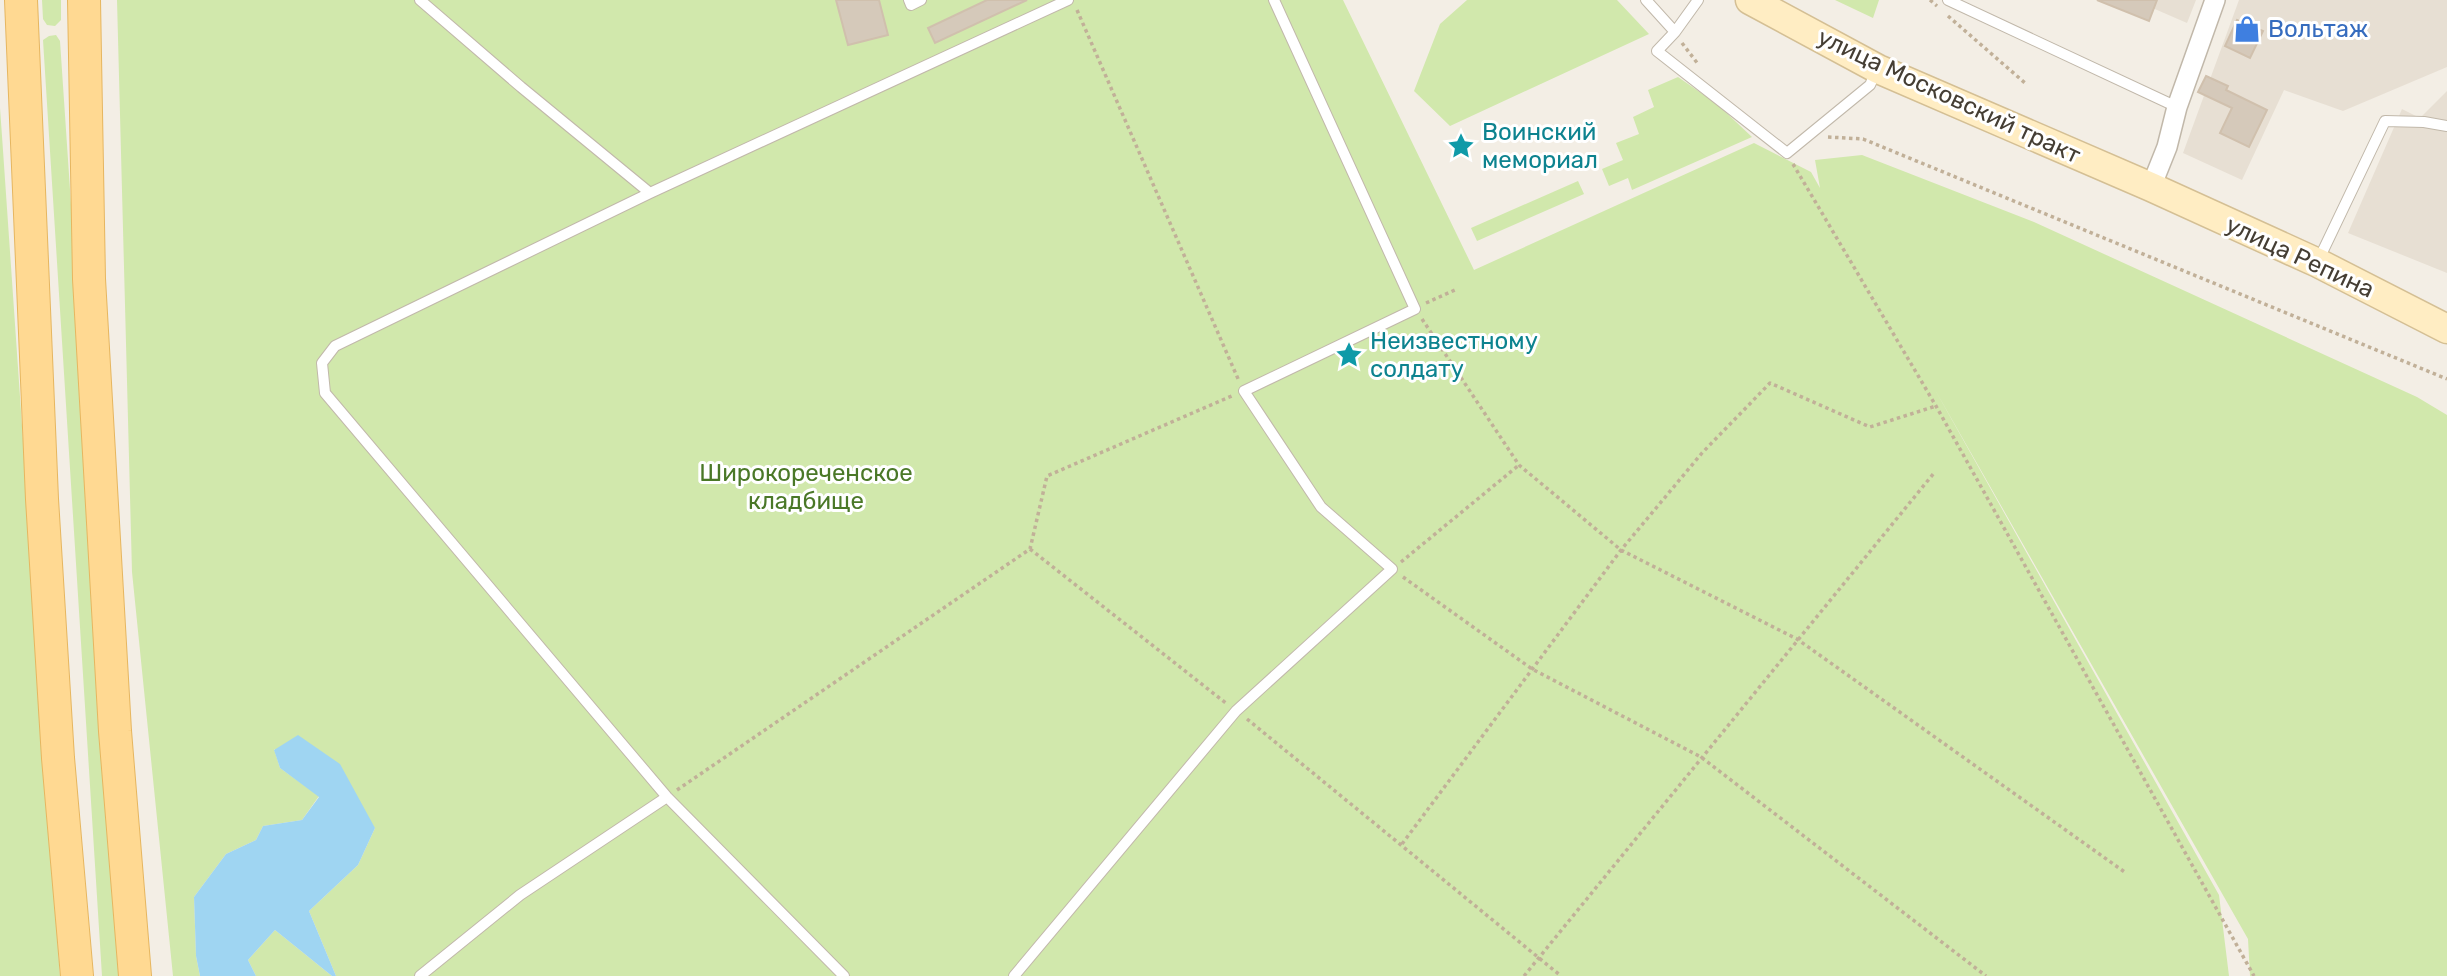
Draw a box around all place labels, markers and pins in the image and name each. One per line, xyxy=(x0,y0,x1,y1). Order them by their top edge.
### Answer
shop icon: Вольтаж xyxy=(2232,14,2262,44)
place label: Вольтаж xyxy=(2268,15,2368,43)
place label: Воинский мемориал xyxy=(1482,118,1598,174)
place icon: Воинский мемориал xyxy=(1446,131,1476,161)
place label: Неизвестному солдату xyxy=(1370,327,1538,383)
place icon: Неизвестному солдату xyxy=(1334,340,1364,370)

